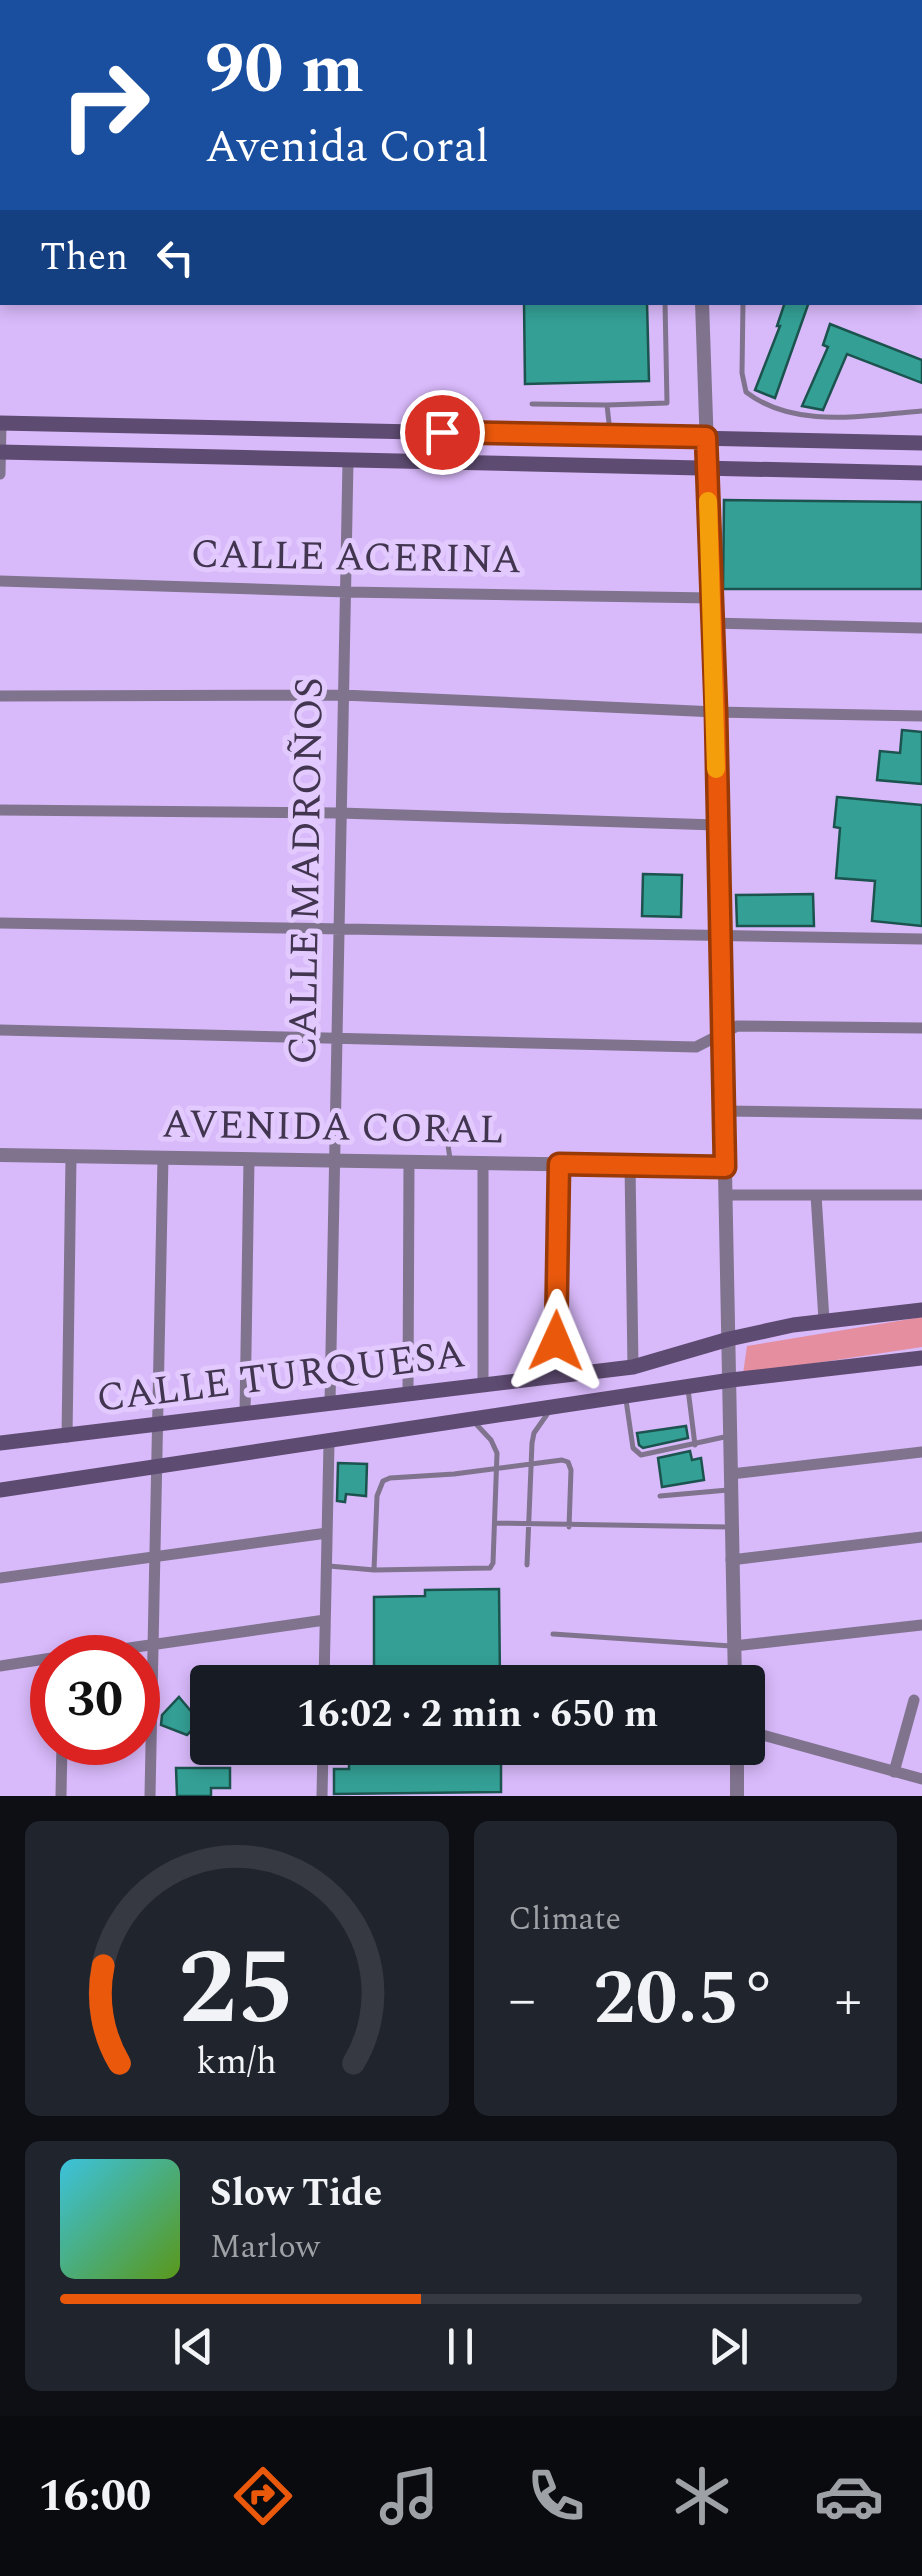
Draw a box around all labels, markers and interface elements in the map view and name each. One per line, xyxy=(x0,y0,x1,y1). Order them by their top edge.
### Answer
text: 90 m xyxy=(205,17,364,123)
icon: right xyxy=(40,40,170,170)
text: Avenida Coral xyxy=(205,113,489,182)
text: Then xyxy=(40,229,128,287)
icon: left xyxy=(148,230,203,285)
pin xyxy=(400,390,485,475)
icon: arrive xyxy=(415,405,470,460)
street label: CALLE ACERINA xyxy=(190,525,522,591)
street label: CALLE MADROÑOS xyxy=(273,677,341,1065)
street label: AVENIDA CORAL xyxy=(161,1095,505,1161)
position arrow xyxy=(504,1289,608,1393)
street label: CALLE TURQUESA xyxy=(93,1324,469,1430)
speed limit sign: 30 xyxy=(30,1635,160,1765)
text: 16:02 · 2 min · 650 m xyxy=(297,1686,658,1744)
text: Climate xyxy=(509,1895,621,1944)
text: 25 xyxy=(178,1911,295,2069)
text: 20.5° xyxy=(593,1943,777,2057)
text: − xyxy=(509,1959,536,2042)
text: + xyxy=(834,1959,862,2042)
text: km/h xyxy=(197,2035,277,2090)
text: Slow Tide xyxy=(210,2165,382,2223)
text: Marlow xyxy=(210,2223,320,2272)
icon: previous xyxy=(166,2319,221,2374)
icon: pause xyxy=(433,2319,488,2374)
icon: next xyxy=(701,2319,756,2374)
icon: directions xyxy=(228,2461,298,2531)
icon: music xyxy=(374,2461,444,2531)
icon: phone xyxy=(521,2461,591,2531)
icon: climate xyxy=(667,2461,737,2531)
icon: car xyxy=(814,2461,884,2531)
text: 16:00 xyxy=(38,2462,151,2531)

